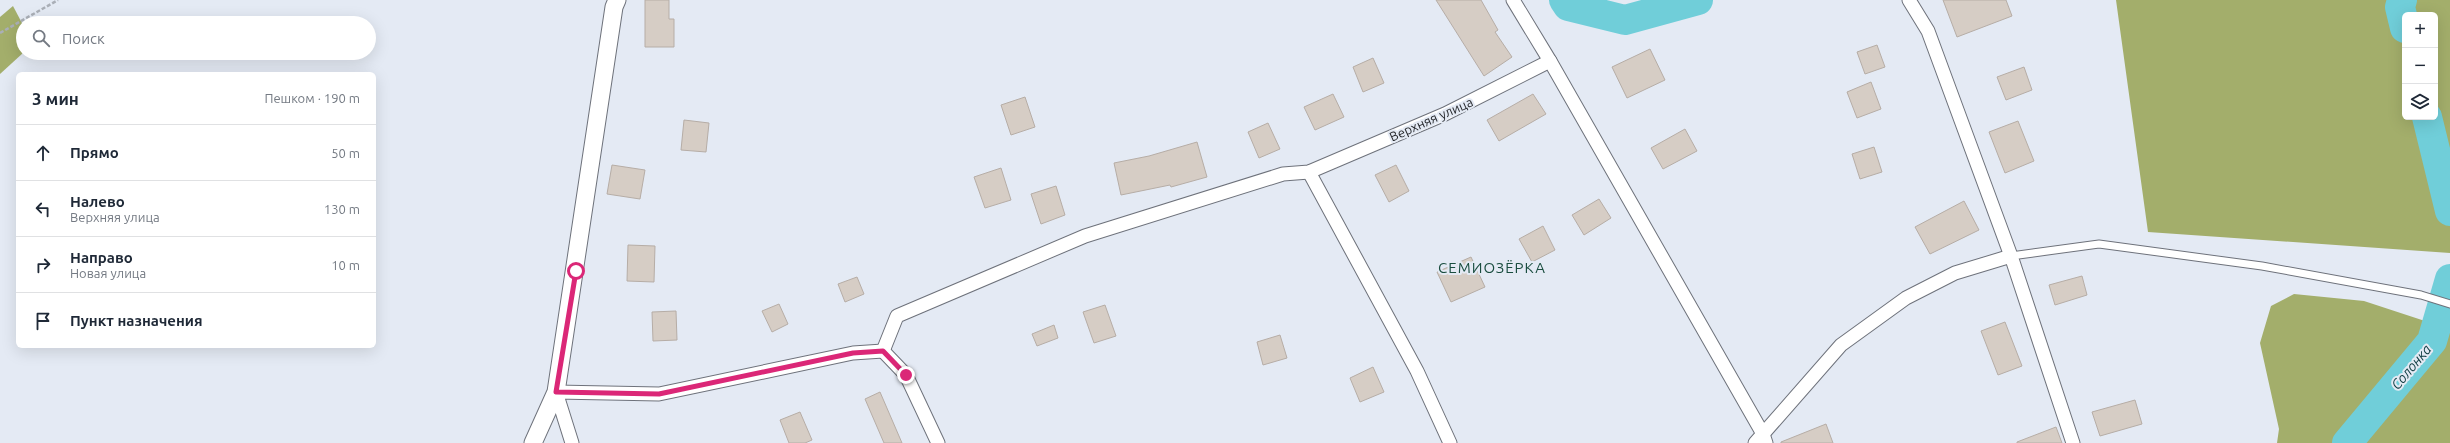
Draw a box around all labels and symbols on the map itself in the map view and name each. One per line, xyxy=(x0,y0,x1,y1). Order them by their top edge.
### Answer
street label: Верхняя улица xyxy=(1387,94,1475,144)
district label: СЕМИОЗЁРКА xyxy=(1438,259,1546,276)
route start xyxy=(567,262,585,280)
water label: Солонка xyxy=(2388,341,2435,393)
route end xyxy=(897,366,915,384)

